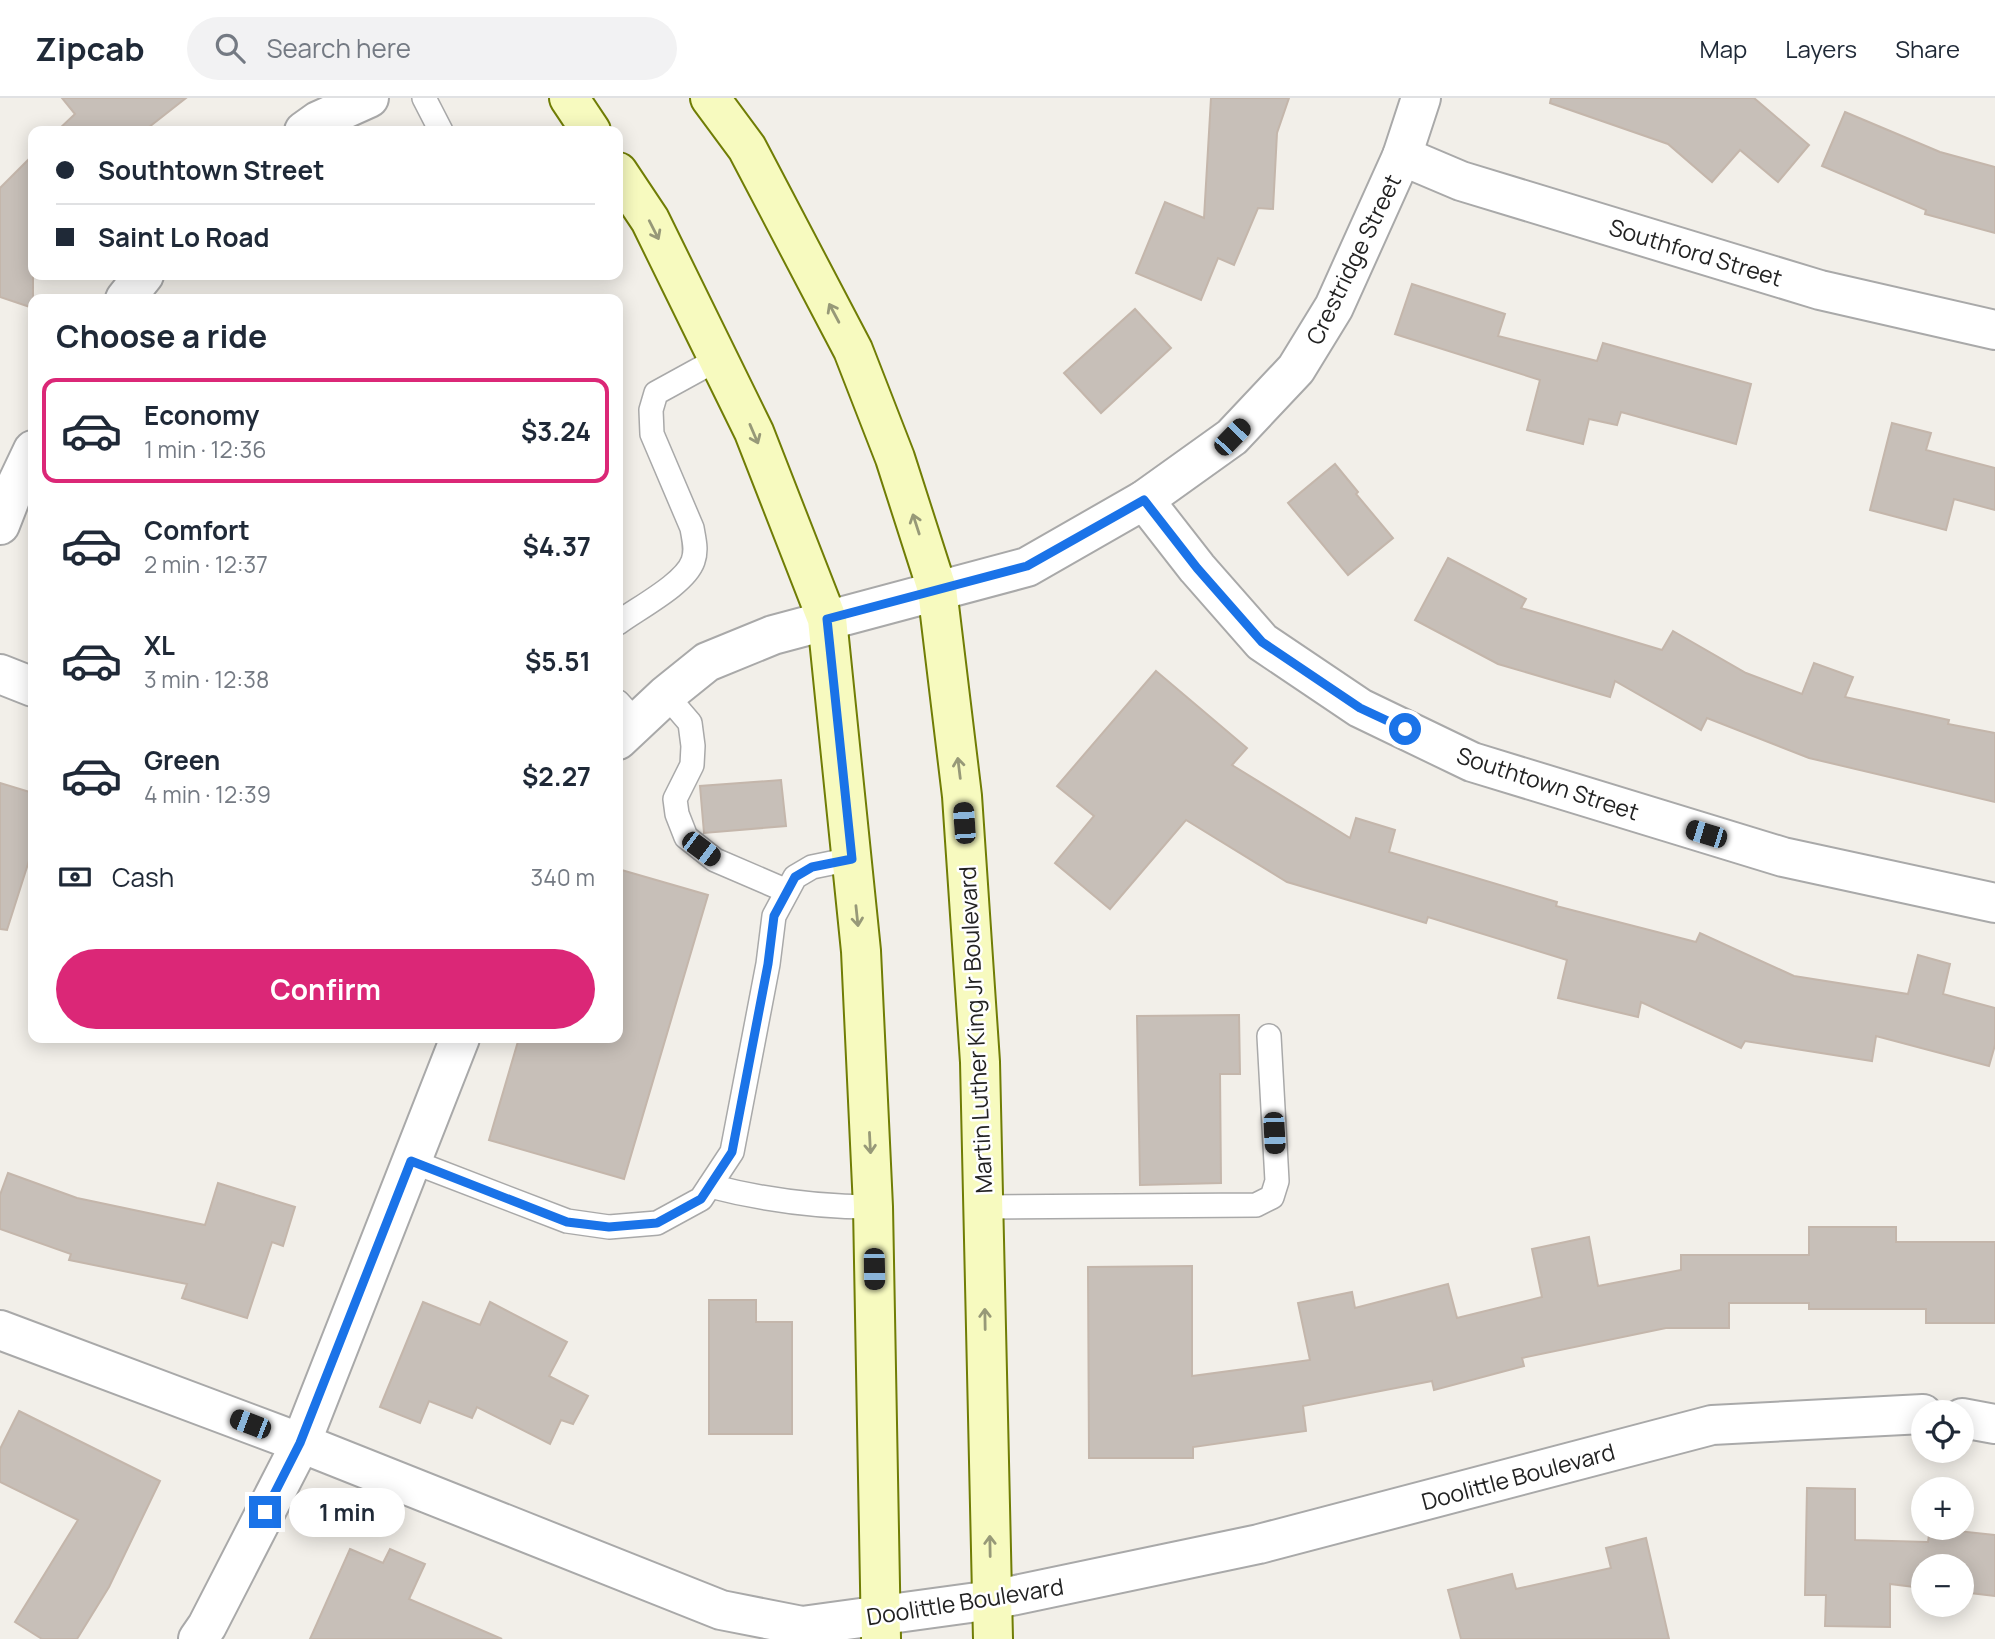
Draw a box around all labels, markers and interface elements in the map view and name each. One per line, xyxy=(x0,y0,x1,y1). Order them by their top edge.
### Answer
search box xyxy=(187,17,677,80)
text: Zipcab xyxy=(35,26,145,71)
icon: search xyxy=(211,29,249,67)
text: Search here xyxy=(267,30,411,66)
text: Map xyxy=(1700,32,1747,65)
text: Layers xyxy=(1785,32,1857,65)
text: Share xyxy=(1895,32,1960,65)
text: Southtown Street xyxy=(98,152,324,188)
street label: Crestridge Street xyxy=(1298,169,1408,349)
street label: Southford Street xyxy=(1606,210,1786,294)
text: Saint Lo Road xyxy=(98,219,269,255)
one-way arrow xyxy=(648,219,662,240)
one-way arrow xyxy=(826,303,840,324)
text: Choose a ride xyxy=(56,314,267,358)
text: Economy xyxy=(144,397,259,433)
icon: car xyxy=(60,399,123,462)
text: $3.24 xyxy=(521,413,591,449)
car xyxy=(1210,415,1255,459)
one-way arrow xyxy=(749,423,762,444)
text: 1 min · 12:36 xyxy=(144,433,266,465)
text: Comfort xyxy=(144,512,250,548)
icon: car xyxy=(60,514,123,577)
one-way arrow xyxy=(909,514,921,536)
text: $4.37 xyxy=(522,528,591,564)
text: 2 min · 12:37 xyxy=(144,548,268,580)
text: XL xyxy=(144,627,175,663)
icon: car xyxy=(60,629,123,692)
text: $5.51 xyxy=(525,643,591,679)
text: 3 min · 12:38 xyxy=(144,663,269,695)
route start xyxy=(1389,713,1421,745)
street label: Southtown Street xyxy=(1453,738,1643,828)
text: Green xyxy=(144,742,220,778)
icon: car xyxy=(60,744,123,807)
one-way arrow xyxy=(952,757,965,780)
text: $2.27 xyxy=(522,758,591,794)
text: 4 min · 12:39 xyxy=(144,778,271,810)
car xyxy=(953,801,976,845)
car xyxy=(1683,818,1730,850)
car xyxy=(678,828,725,870)
icon: cash xyxy=(56,858,94,896)
text: Cash xyxy=(112,859,174,895)
text: 340 m xyxy=(531,861,595,893)
street label: Martin Luther King Jr Boulevard xyxy=(950,866,1000,1194)
one-way arrow xyxy=(851,904,864,926)
button: Confirm xyxy=(56,949,595,1029)
car xyxy=(1263,1111,1286,1155)
one-way arrow xyxy=(864,1131,877,1153)
car xyxy=(864,1248,885,1290)
one-way arrow xyxy=(979,1308,992,1331)
map controls xyxy=(1911,1400,1974,1617)
button: locate xyxy=(1911,1400,1974,1463)
car xyxy=(227,1407,274,1441)
street label: Doolittle Boulevard xyxy=(1418,1435,1618,1517)
button: + xyxy=(1911,1477,1974,1540)
callout: 1 min xyxy=(290,1488,405,1536)
route end xyxy=(249,1496,281,1528)
text: 1 min xyxy=(319,1496,375,1528)
one-way arrow xyxy=(984,1535,997,1558)
button: − xyxy=(1911,1554,1974,1617)
street label: Doolittle Boulevard xyxy=(864,1570,1066,1632)

